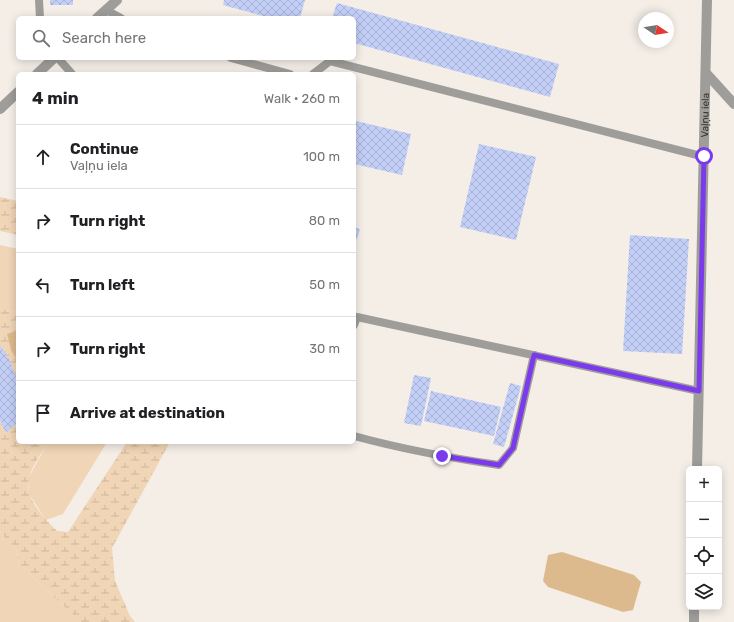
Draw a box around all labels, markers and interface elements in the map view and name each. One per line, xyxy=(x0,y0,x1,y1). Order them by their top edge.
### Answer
north arrow xyxy=(638,12,674,48)
search box xyxy=(16,16,356,60)
icon: search xyxy=(30,27,52,49)
text: Search here xyxy=(62,29,146,47)
text: 4 min xyxy=(32,88,79,108)
text: Walk · 260 m xyxy=(264,91,340,106)
street label: Vaļņu iela xyxy=(699,93,712,137)
text: Continue xyxy=(70,140,139,158)
icon: ahead xyxy=(32,146,54,168)
route start xyxy=(695,147,713,165)
text: 100 m xyxy=(303,149,340,164)
text: Vaļņu iela xyxy=(70,158,128,173)
icon: right xyxy=(32,210,54,232)
text: Turn right xyxy=(70,212,145,230)
text: 80 m xyxy=(309,213,340,228)
icon: left xyxy=(32,274,54,296)
text: Turn left xyxy=(70,276,135,294)
text: 50 m xyxy=(309,277,340,292)
icon: right xyxy=(32,338,54,360)
text: Turn right xyxy=(70,340,145,358)
text: 30 m xyxy=(309,341,340,356)
icon: arrive xyxy=(32,402,54,424)
text: Arrive at destination xyxy=(70,404,225,422)
route end xyxy=(433,447,451,465)
map controls xyxy=(686,466,722,610)
button: + xyxy=(686,466,722,502)
button: − xyxy=(686,502,722,538)
button: locate xyxy=(686,538,722,574)
button: layers xyxy=(686,574,722,610)

